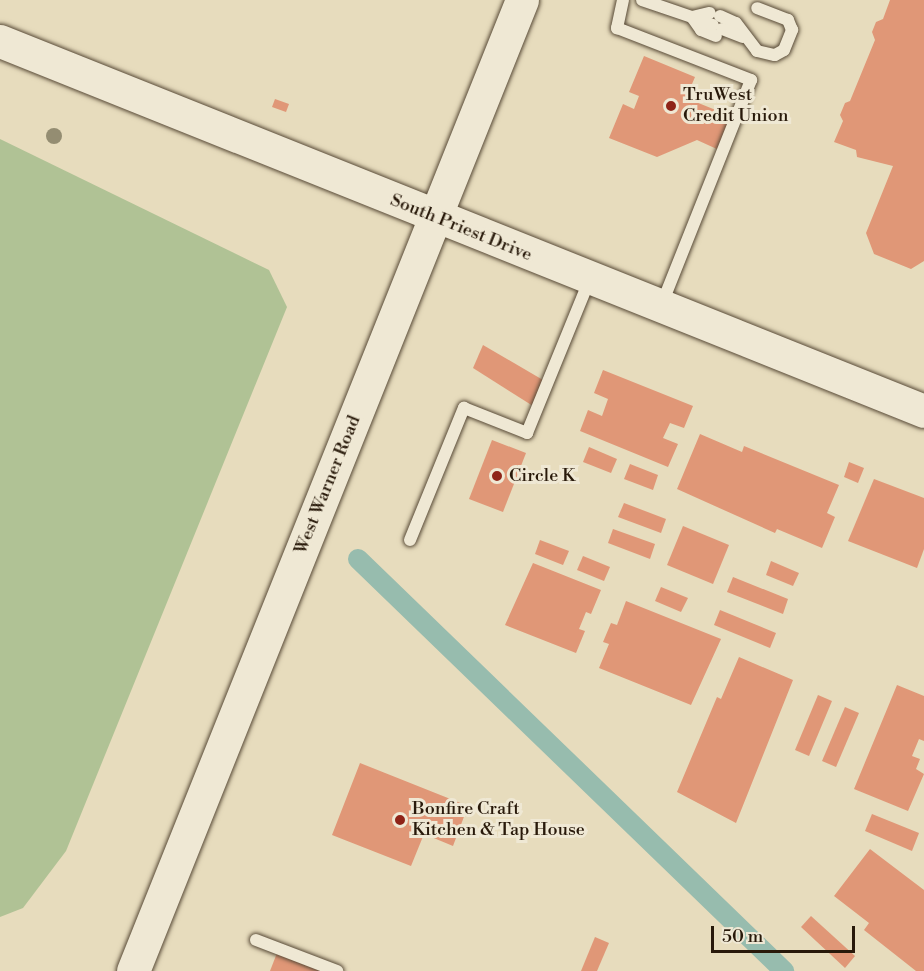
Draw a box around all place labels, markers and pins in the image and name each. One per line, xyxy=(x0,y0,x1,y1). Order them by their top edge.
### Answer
place label: TruWest Credit Union xyxy=(683,85,788,128)
marker: TruWest Credit Union xyxy=(664,99,678,113)
place label: Circle K xyxy=(509,465,575,487)
marker: Circle K xyxy=(490,469,504,483)
place label: Bonfire Craft Kitchen & Tap House xyxy=(412,799,585,842)
marker: Bonfire Craft Kitchen & Tap House xyxy=(393,813,407,827)

